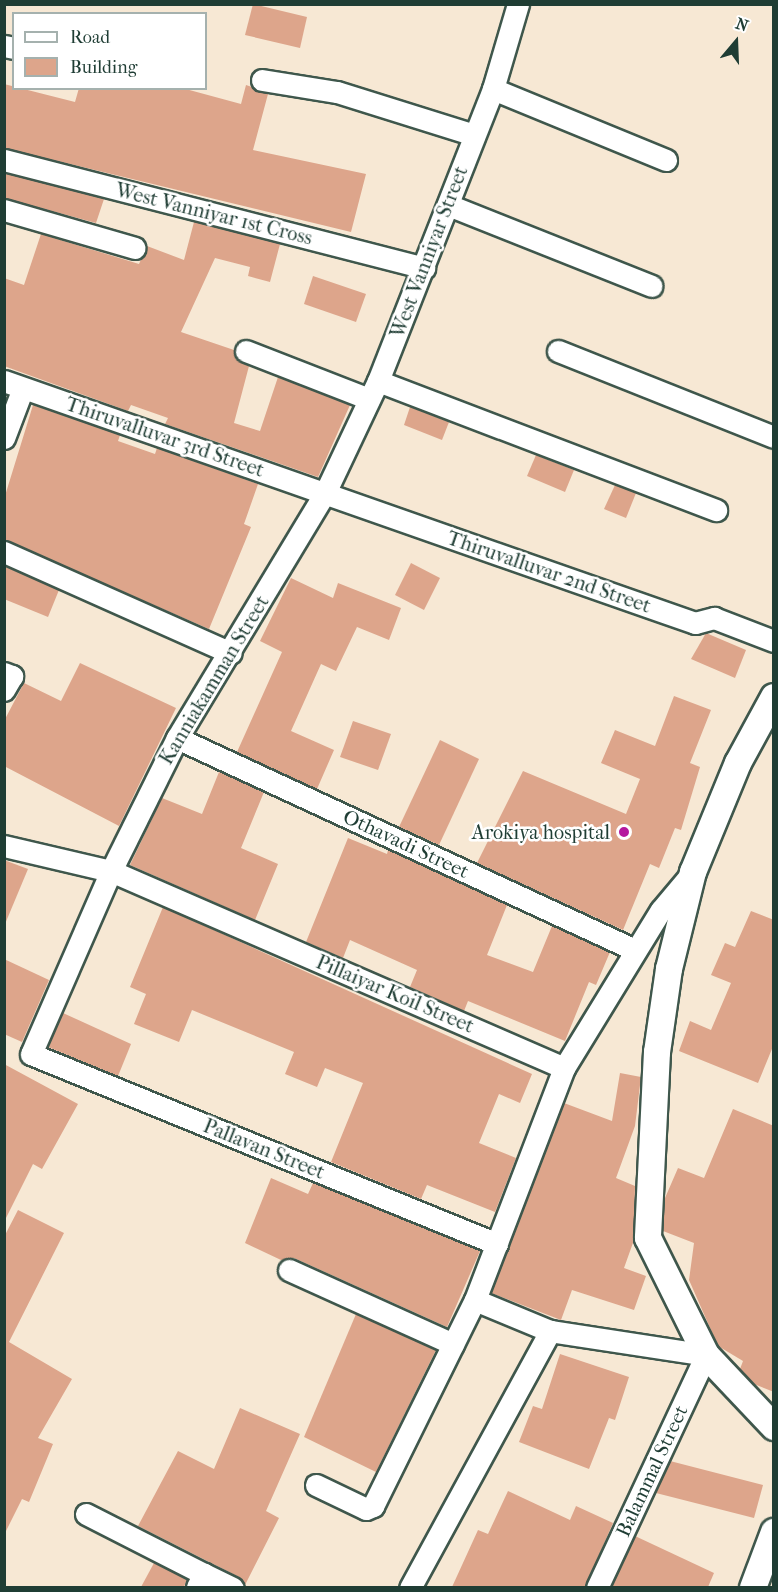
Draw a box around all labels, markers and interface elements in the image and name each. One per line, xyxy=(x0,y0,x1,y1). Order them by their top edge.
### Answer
legend xyxy=(12,12,207,90)
north arrow xyxy=(706,12,766,72)
text: N xyxy=(733,14,751,35)
text: Road xyxy=(70,27,110,48)
text: Building xyxy=(70,57,137,78)
street label: West Vanniyar Street xyxy=(385,163,473,341)
street label: West Vanniyar 1st Cross xyxy=(113,178,315,250)
street label: Thiruvalluvar 3rd Street xyxy=(63,392,267,482)
street label: Thiruvalluvar 2nd Street xyxy=(444,526,654,618)
street label: Kanniakamman Street xyxy=(154,591,274,769)
street label: Othavadi Street xyxy=(339,804,473,884)
place label: Arokiya hospital xyxy=(472,820,610,844)
marker: Arokiya hospital xyxy=(615,823,633,841)
street label: Pillaiyar Koil Street xyxy=(313,950,477,1038)
street label: Pallavan Street xyxy=(200,1114,328,1184)
street label: Balammal Street xyxy=(611,1402,693,1540)

